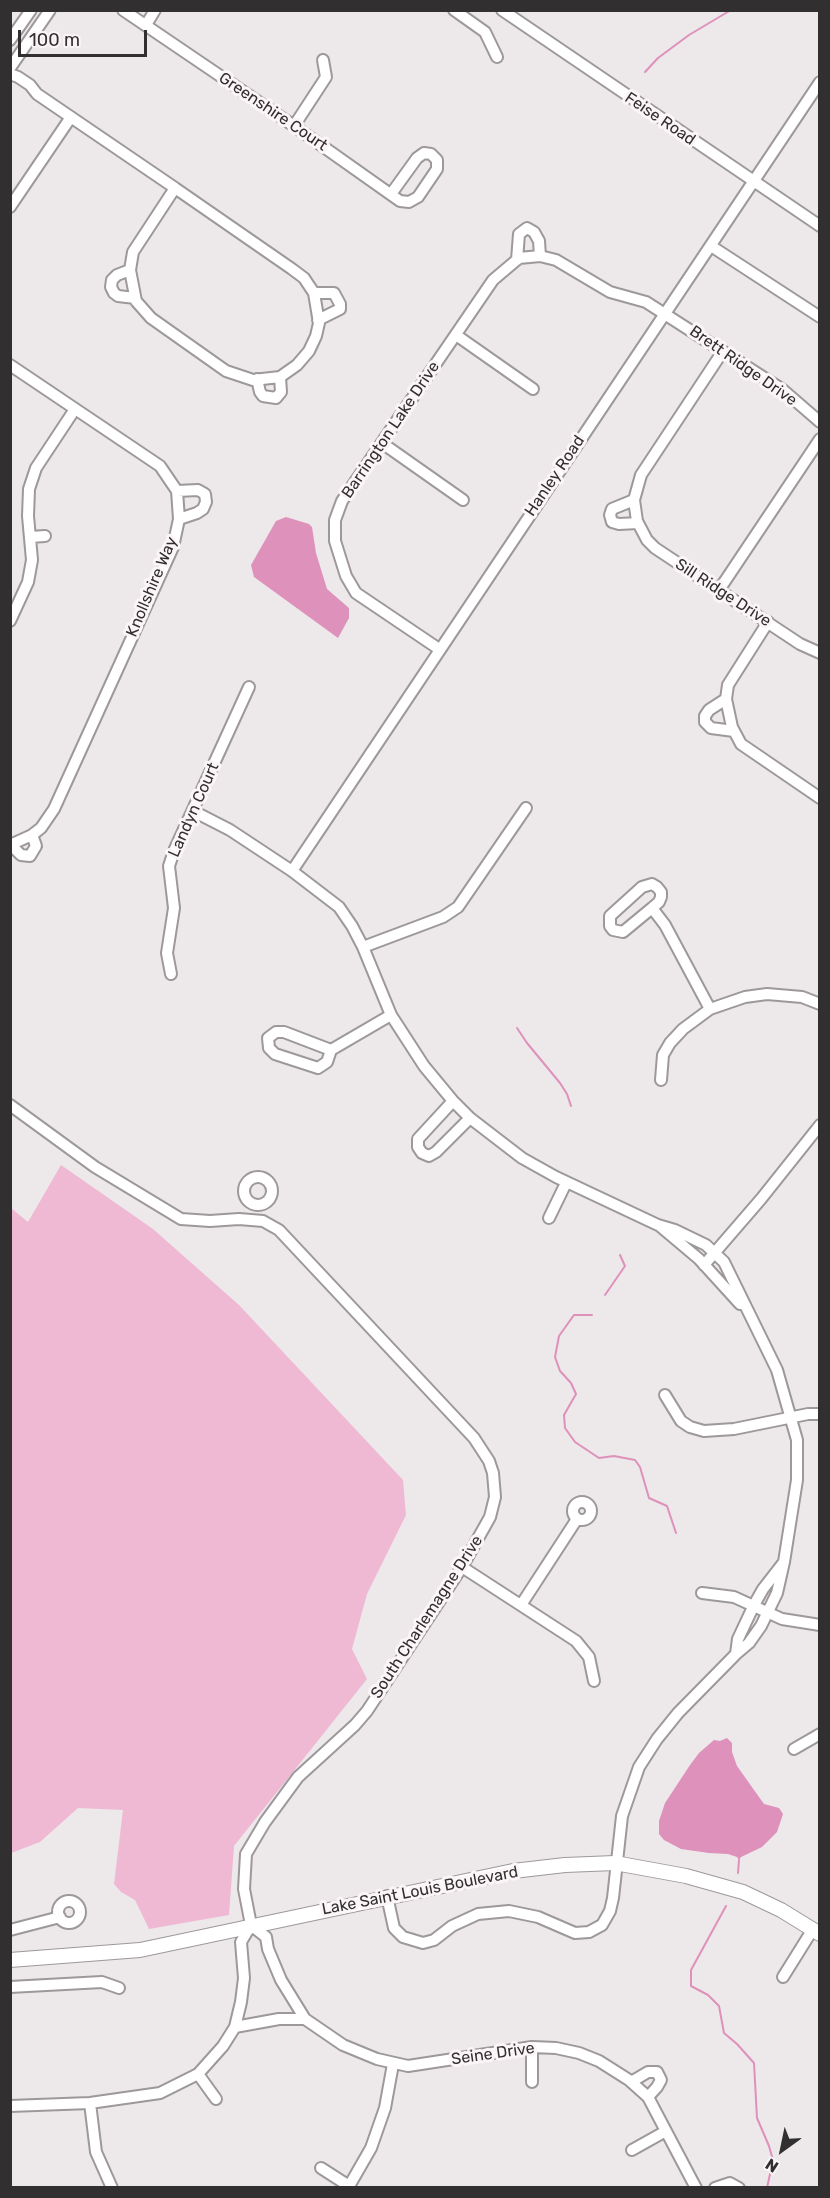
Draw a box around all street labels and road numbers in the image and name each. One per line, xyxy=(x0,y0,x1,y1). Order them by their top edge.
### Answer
street label: Greenshire Court xyxy=(215,69,331,155)
street label: Feise Road xyxy=(621,88,699,150)
street label: Brett Ridge Drive xyxy=(686,322,800,410)
street label: Barrington Lake Drive xyxy=(338,358,444,502)
street label: Hanley Road xyxy=(521,432,589,520)
street label: Knollshire Way xyxy=(122,534,182,640)
street label: Sill Ridge Drive xyxy=(672,555,774,631)
street label: Landyn Court xyxy=(165,760,223,860)
street label: South Charlemagne Drive xyxy=(367,1532,487,1702)
street label: Lake Saint Louis Boulevard xyxy=(320,1863,520,1919)
street label: Seine Drive xyxy=(450,2039,536,2069)

